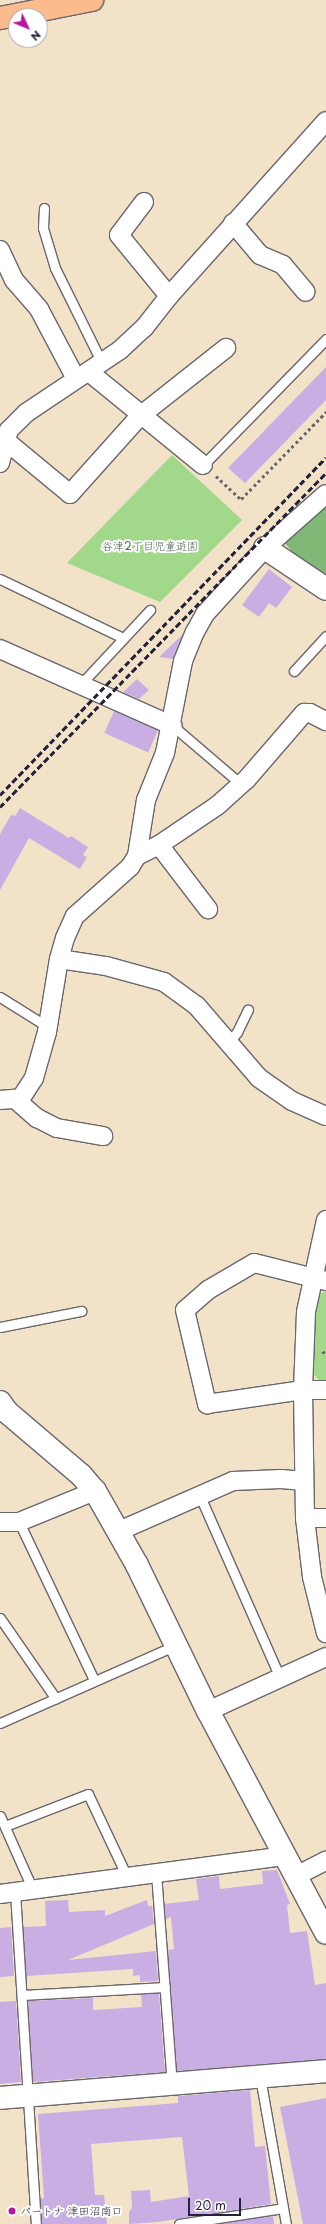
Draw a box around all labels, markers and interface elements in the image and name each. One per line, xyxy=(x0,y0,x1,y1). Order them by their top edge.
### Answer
north arrow xyxy=(8,8,48,48)
text: N xyxy=(27,27,45,45)
park label: 谷津2丁目児童遊園 xyxy=(102,539,198,553)
scale bar xyxy=(190,2190,243,2216)
text: 20 m xyxy=(195,2196,226,2214)
place label: パートナ 津田沼南口 xyxy=(20,2204,123,2218)
marker: パートナ 津田沼南口 xyxy=(7,2206,17,2216)

